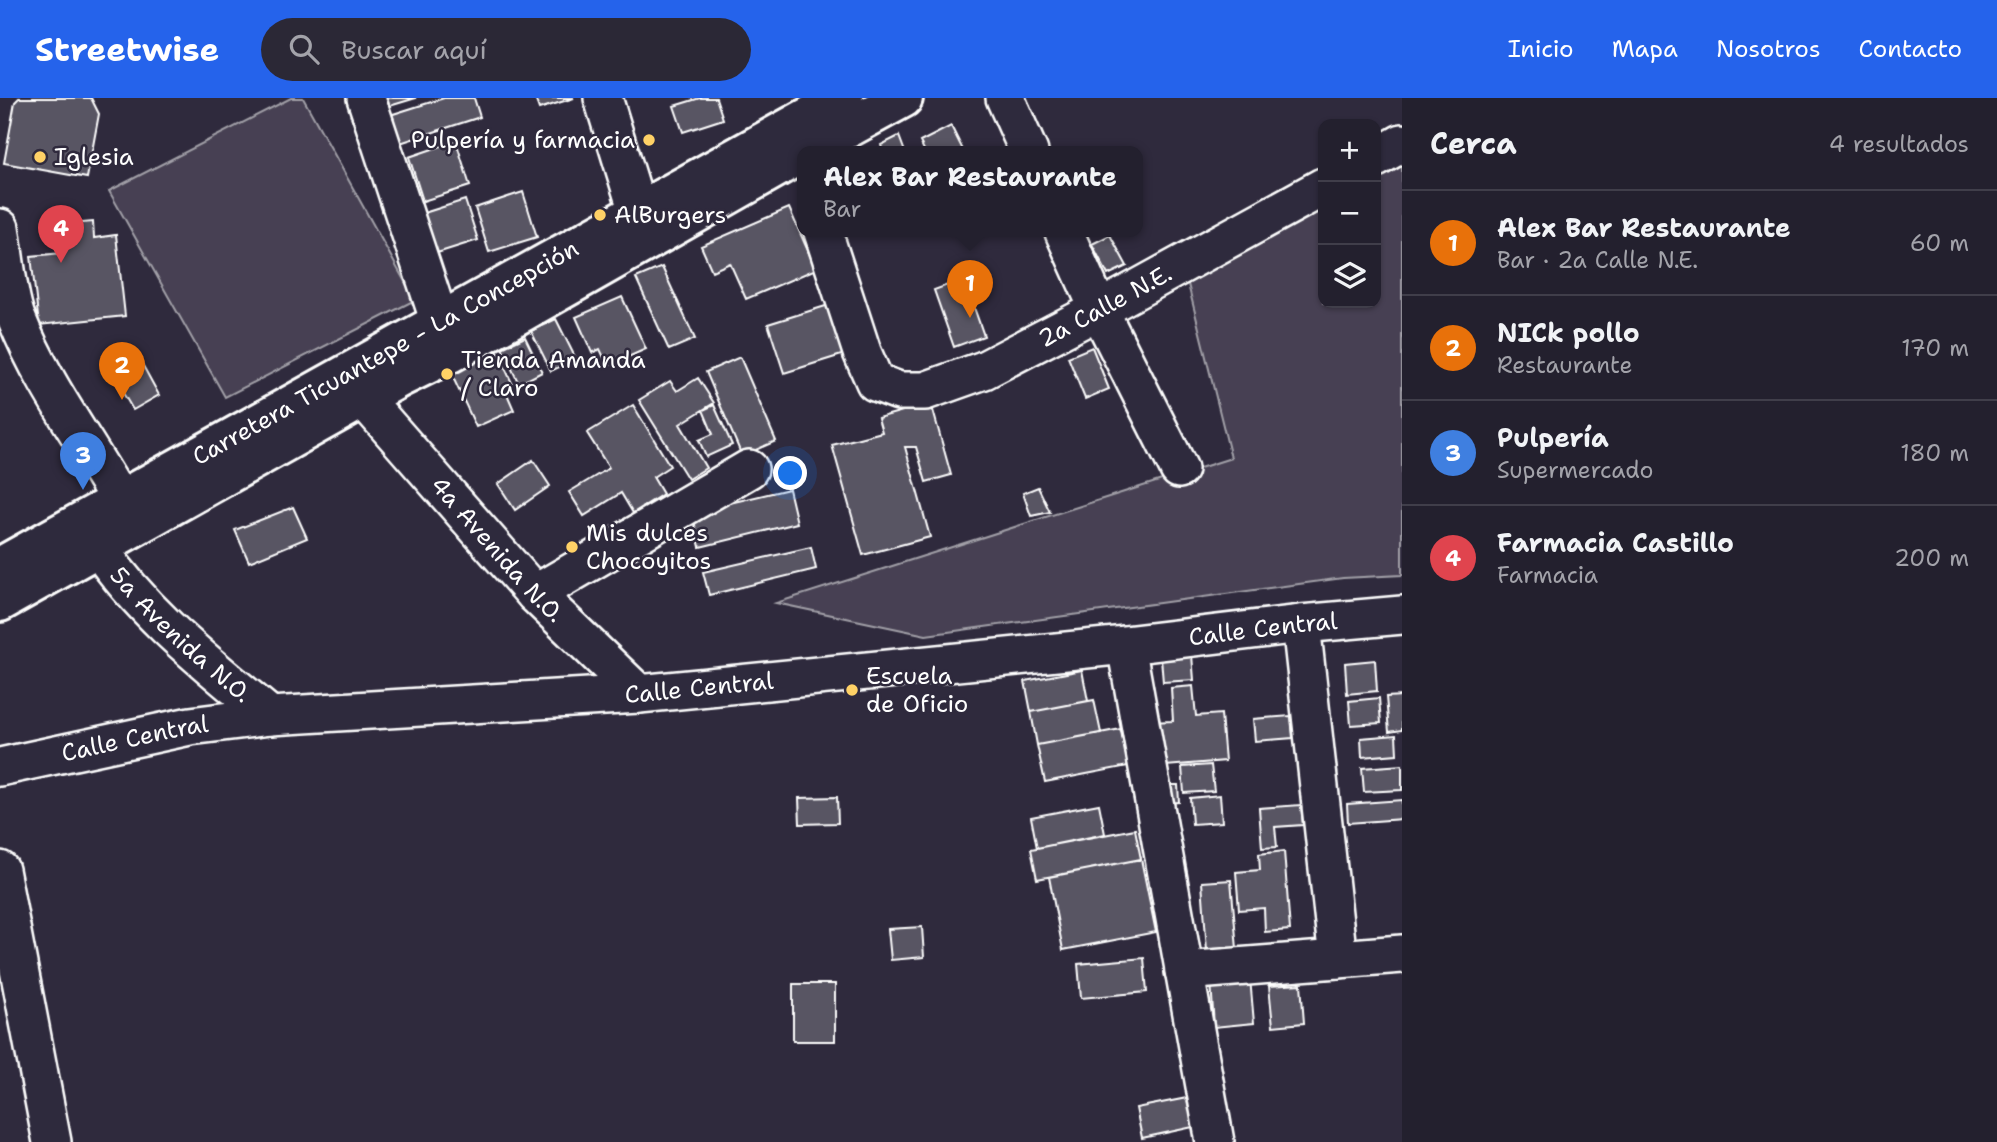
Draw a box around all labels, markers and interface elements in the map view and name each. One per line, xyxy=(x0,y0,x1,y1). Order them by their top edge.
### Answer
search box xyxy=(261,18,751,81)
text: Streetwise xyxy=(35,27,219,72)
icon: search xyxy=(285,30,323,68)
text: Buscar aquí xyxy=(341,32,487,67)
text: Inicio xyxy=(1508,33,1574,65)
text: Mapa xyxy=(1612,33,1678,65)
text: Nosotros xyxy=(1716,33,1821,65)
text: Contacto xyxy=(1859,33,1962,65)
map controls xyxy=(1318,119,1381,308)
button: + xyxy=(1318,119,1381,182)
text: Cerca xyxy=(1430,123,1517,164)
place label: Pulpería y farmacia xyxy=(411,124,635,156)
text: 4 resultados xyxy=(1829,129,1969,159)
marker: Pulpería y farmacia xyxy=(641,132,657,148)
place label: Iglesia xyxy=(54,141,134,173)
popup xyxy=(797,146,1143,237)
marker: Iglesia xyxy=(32,149,48,165)
text: Alex Bar Restaurante xyxy=(823,159,1117,194)
button: − xyxy=(1318,182,1381,245)
text: Bar xyxy=(823,194,861,224)
place label: AlBurgers xyxy=(614,199,726,231)
pin: 4 xyxy=(38,205,84,263)
marker: AlBurgers xyxy=(592,207,608,223)
text: Alex Bar Restaurante xyxy=(1497,210,1791,245)
text: 1 xyxy=(1448,228,1458,258)
text: 60 m xyxy=(1910,228,1969,258)
street label: Carretera Ticuantepe - La Concepción xyxy=(187,232,584,473)
button: layers xyxy=(1318,245,1381,308)
text: Bar · 2a Calle N.E. xyxy=(1497,245,1698,275)
street label: 2a Calle N.E. xyxy=(1033,257,1177,355)
pin: 1 xyxy=(947,260,993,318)
text: NICk pollo xyxy=(1497,315,1640,350)
text: 2 xyxy=(1445,333,1461,363)
text: 170 m xyxy=(1901,333,1969,363)
pin: 2 xyxy=(99,342,145,400)
place label: Tienda Amanda / Claro xyxy=(461,344,646,404)
text: Restaurante xyxy=(1497,350,1632,380)
marker: Tienda Amanda / Claro xyxy=(439,366,455,382)
text: Pulpería xyxy=(1497,420,1609,455)
pin: 3 xyxy=(60,432,106,490)
text: 3 xyxy=(1445,438,1461,468)
text: 180 m xyxy=(1900,438,1969,468)
text: Supermercado xyxy=(1497,455,1653,485)
your location xyxy=(773,456,807,490)
street label: 4a Avenida N.O. xyxy=(423,470,571,630)
place label: Mis dulces Chocoyitos xyxy=(586,517,711,577)
text: Farmacia Castillo xyxy=(1497,525,1734,560)
marker: Mis dulces Chocoyitos xyxy=(564,539,580,555)
text: 4 xyxy=(1445,543,1461,573)
text: 200 m xyxy=(1894,543,1969,573)
street label: 5a Avenida N.O. xyxy=(102,560,258,710)
text: Farmacia xyxy=(1497,560,1598,590)
street label: Calle Central xyxy=(1187,605,1339,653)
place label: Escuela de Oficio xyxy=(866,660,968,720)
street label: Calle Central xyxy=(624,664,776,711)
marker: Escuela de Oficio xyxy=(844,682,860,698)
street label: Calle Central xyxy=(58,708,211,769)

